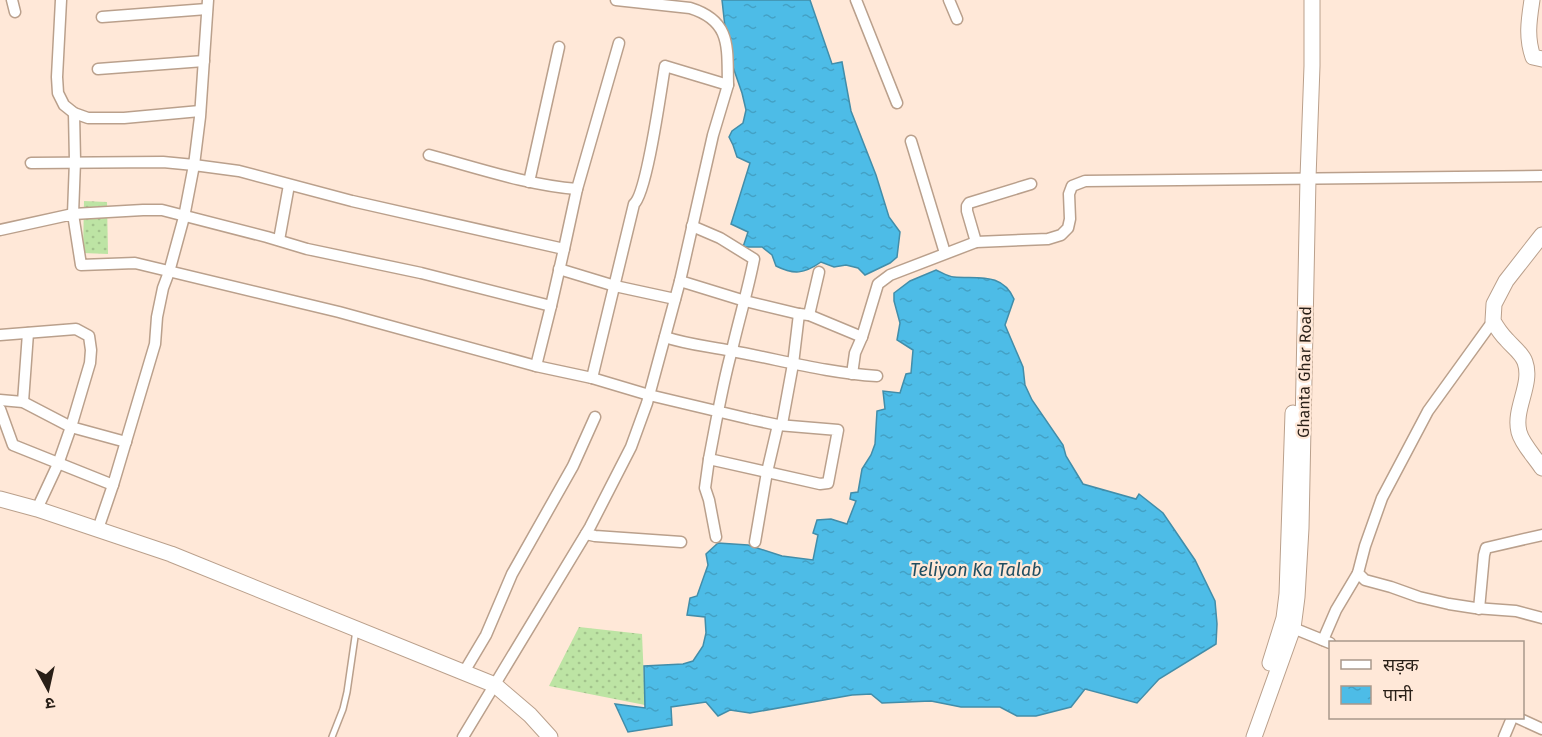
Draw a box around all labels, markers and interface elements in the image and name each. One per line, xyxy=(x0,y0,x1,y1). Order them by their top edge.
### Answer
street label: Ghanta Ghar Road xyxy=(1294,306,1315,438)
water label: Teliyon Ka Talab xyxy=(910,559,1042,581)
legend xyxy=(1329,641,1524,719)
text: सड़क xyxy=(1383,654,1420,676)
north arrow xyxy=(18,659,78,719)
text: पानी xyxy=(1383,684,1413,706)
text: उ xyxy=(43,693,56,714)

